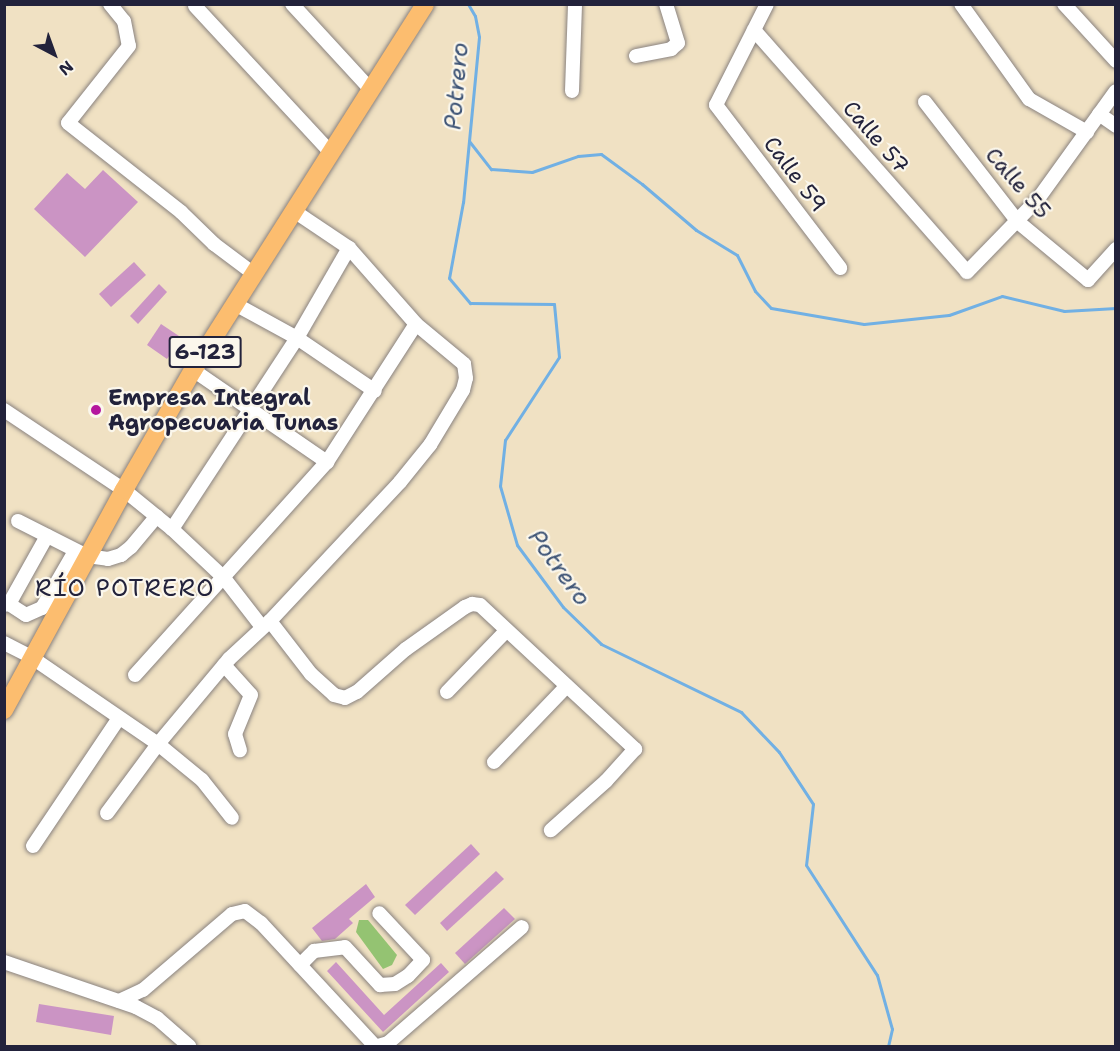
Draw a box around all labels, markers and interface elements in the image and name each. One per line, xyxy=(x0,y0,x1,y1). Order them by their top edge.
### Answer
north arrow xyxy=(24,24,84,84)
water label: Potrero xyxy=(439,41,475,131)
text: N xyxy=(54,56,78,80)
street label: Calle 57 xyxy=(837,95,915,179)
street label: Calle 59 xyxy=(758,131,832,217)
street label: Calle 55 xyxy=(980,142,1056,224)
road number: 6-123 xyxy=(168,334,242,370)
place label: Empresa Integral Agropecuaria Tunas xyxy=(108,384,338,436)
marker: Empresa Integral Agropecuaria Tunas xyxy=(89,403,103,417)
water label: Potrero xyxy=(522,524,596,612)
district label: RÍO POTRERO xyxy=(35,575,215,603)

